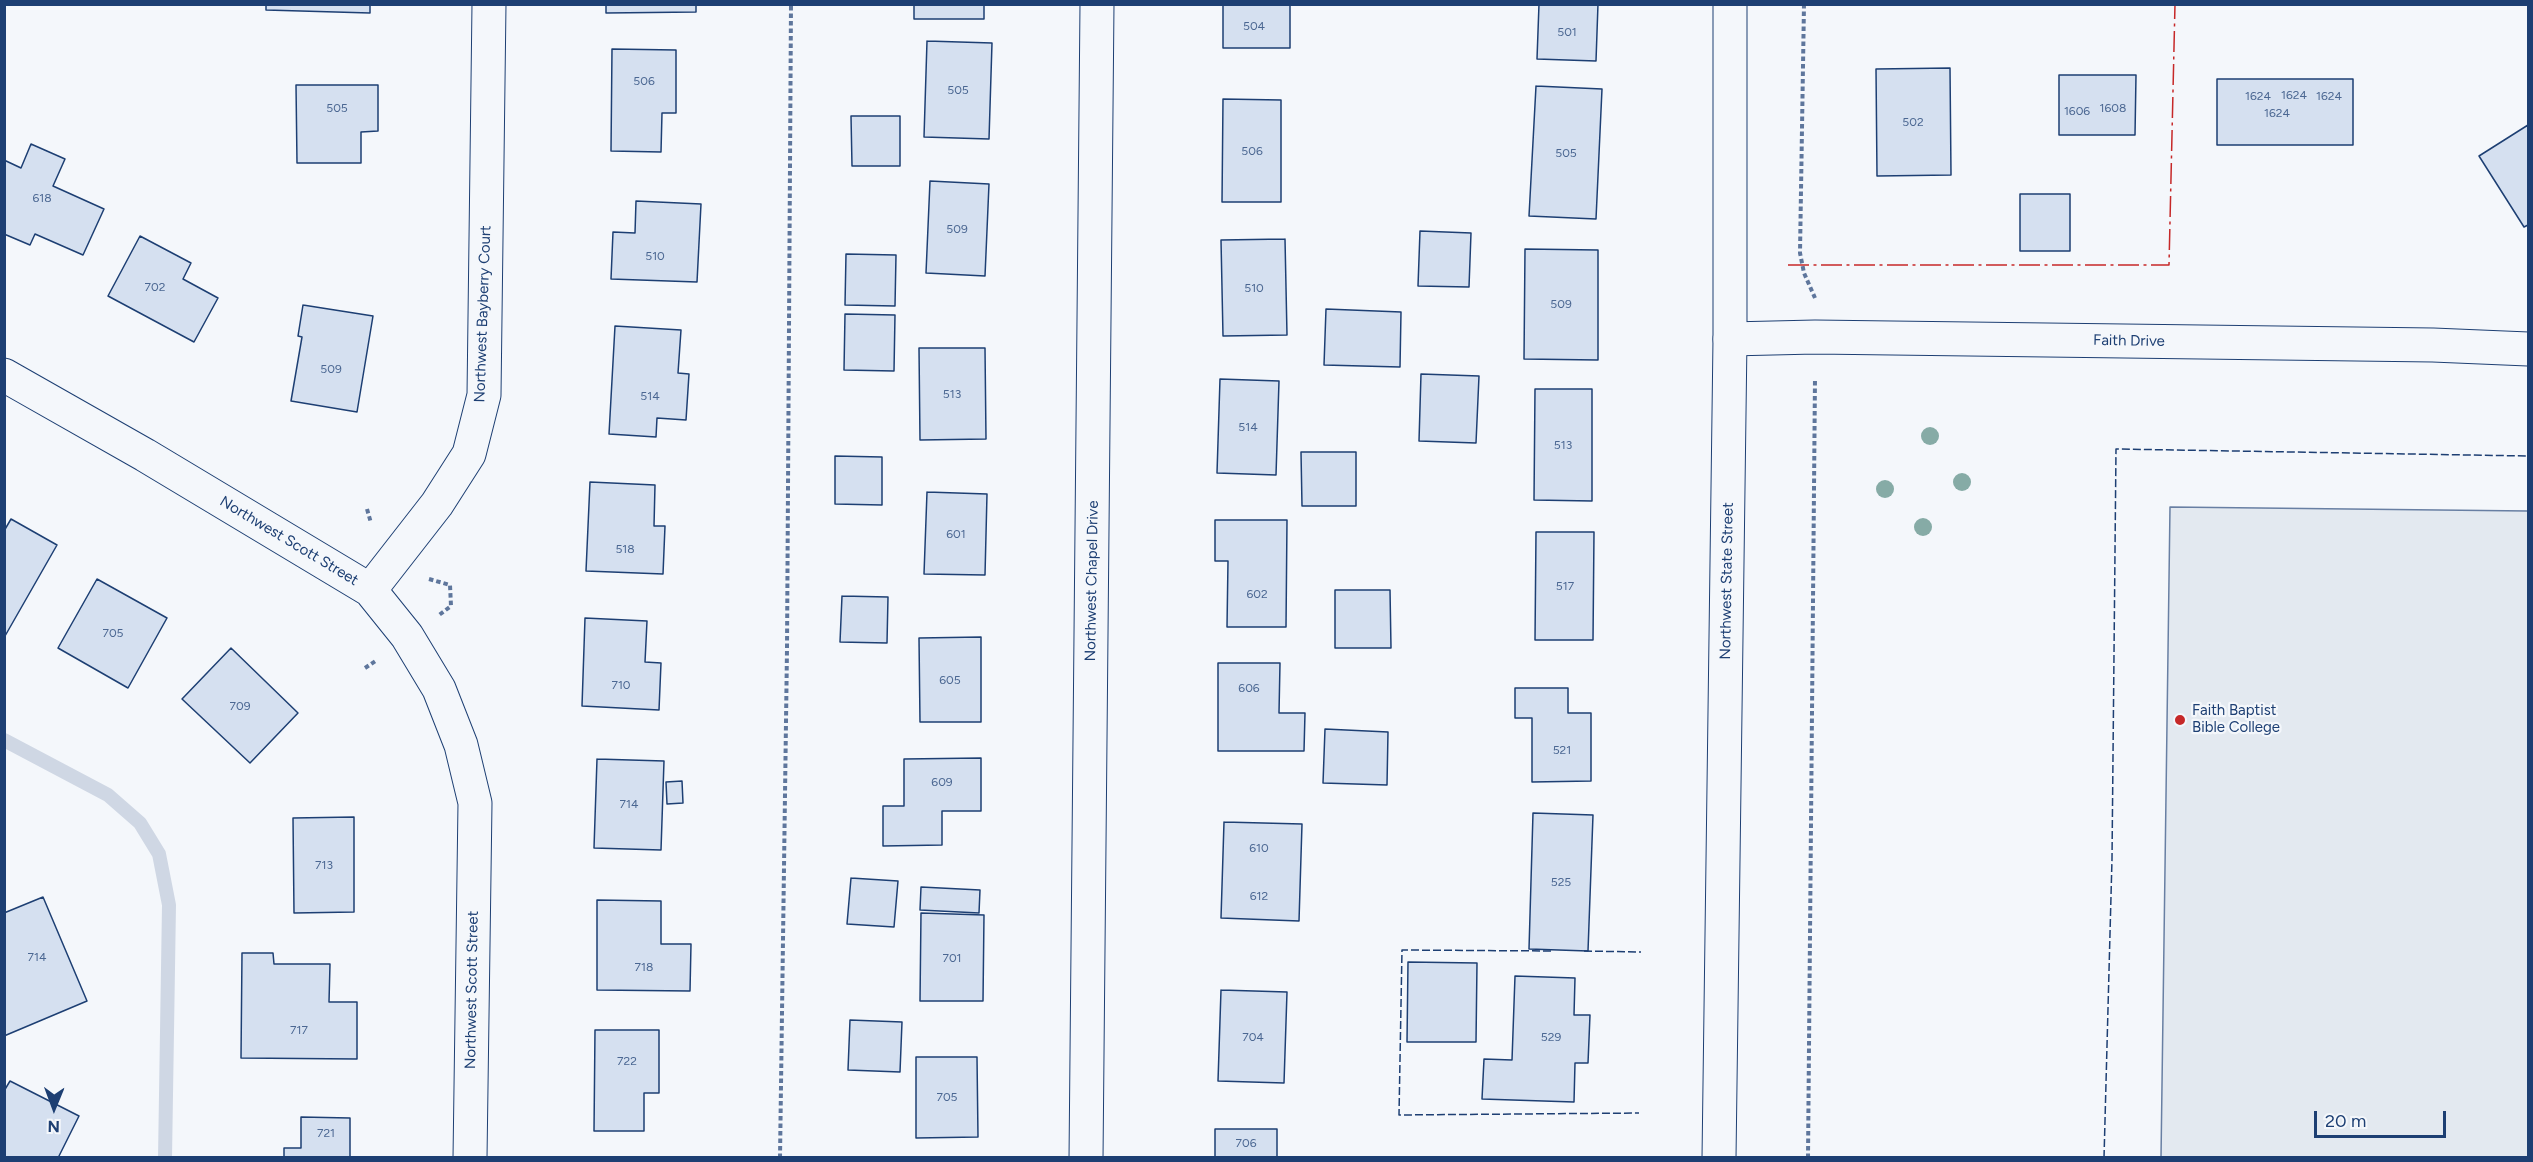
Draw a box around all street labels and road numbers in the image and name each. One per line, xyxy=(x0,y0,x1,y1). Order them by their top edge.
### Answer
street label: Northwest Bayberry Court xyxy=(471,225,495,403)
street label: Faith Drive xyxy=(2093,331,2165,351)
street label: Northwest Scott Street xyxy=(216,492,362,590)
street label: Northwest Chapel Drive xyxy=(1082,500,1102,662)
street label: Northwest State Street xyxy=(1717,502,1737,660)
street label: Northwest Scott Street xyxy=(462,911,482,1069)

